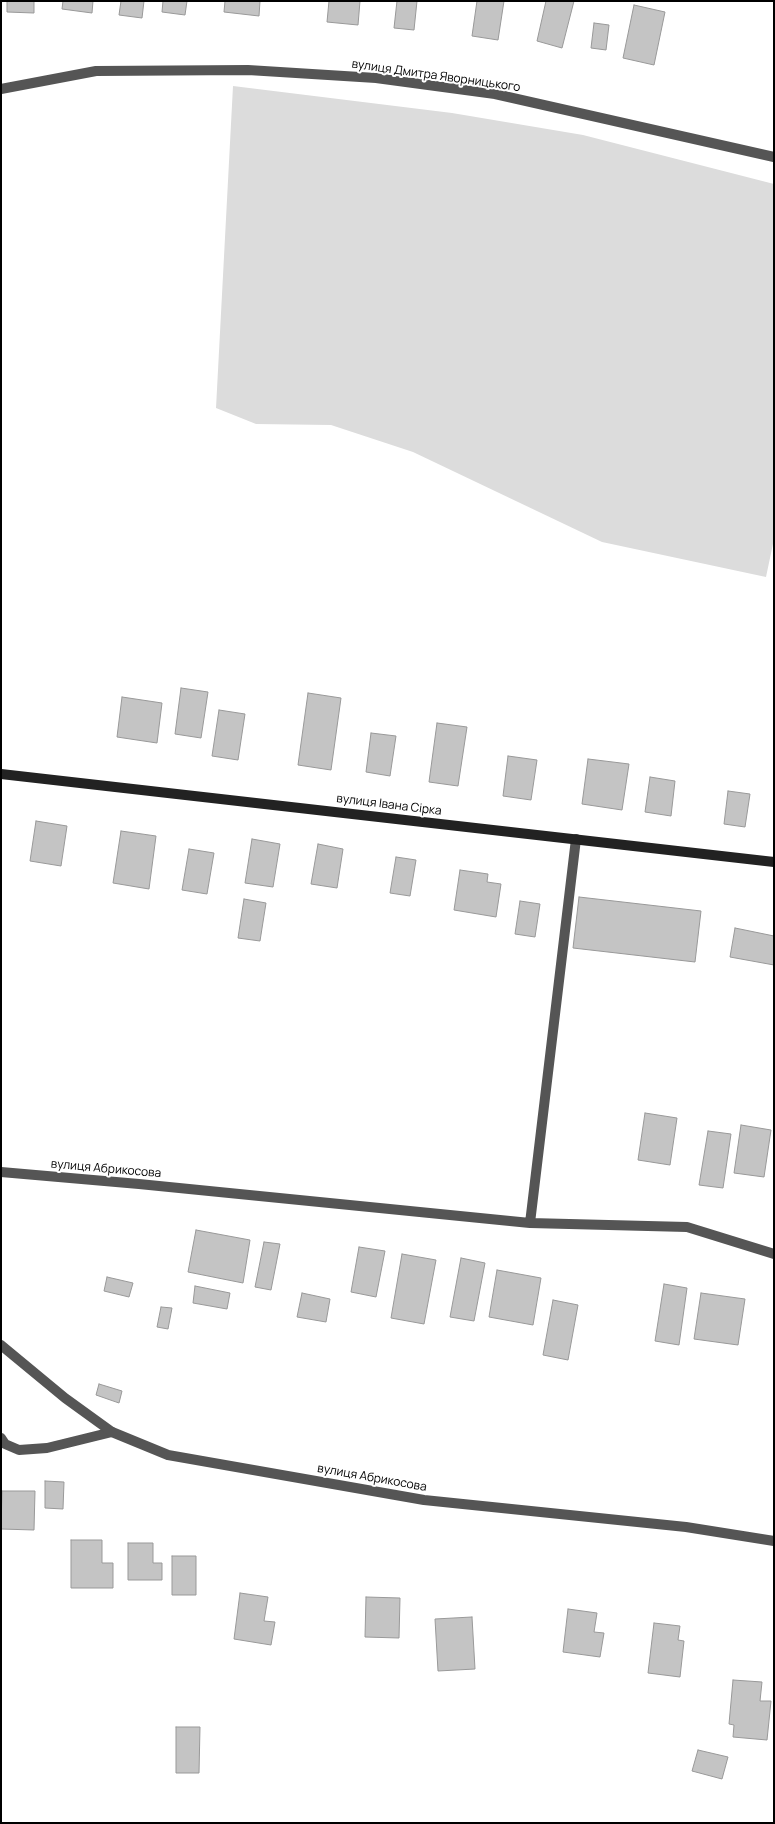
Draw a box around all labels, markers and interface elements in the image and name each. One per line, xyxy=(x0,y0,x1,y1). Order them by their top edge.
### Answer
street label: вулиця Дмитра Яворницького xyxy=(351,57,521,95)
street label: вулиця Івана Сірка xyxy=(336,791,442,819)
street label: вулиця Абрикосова xyxy=(50,1157,162,1181)
street label: вулиця Абрикосова xyxy=(316,1461,428,1495)

